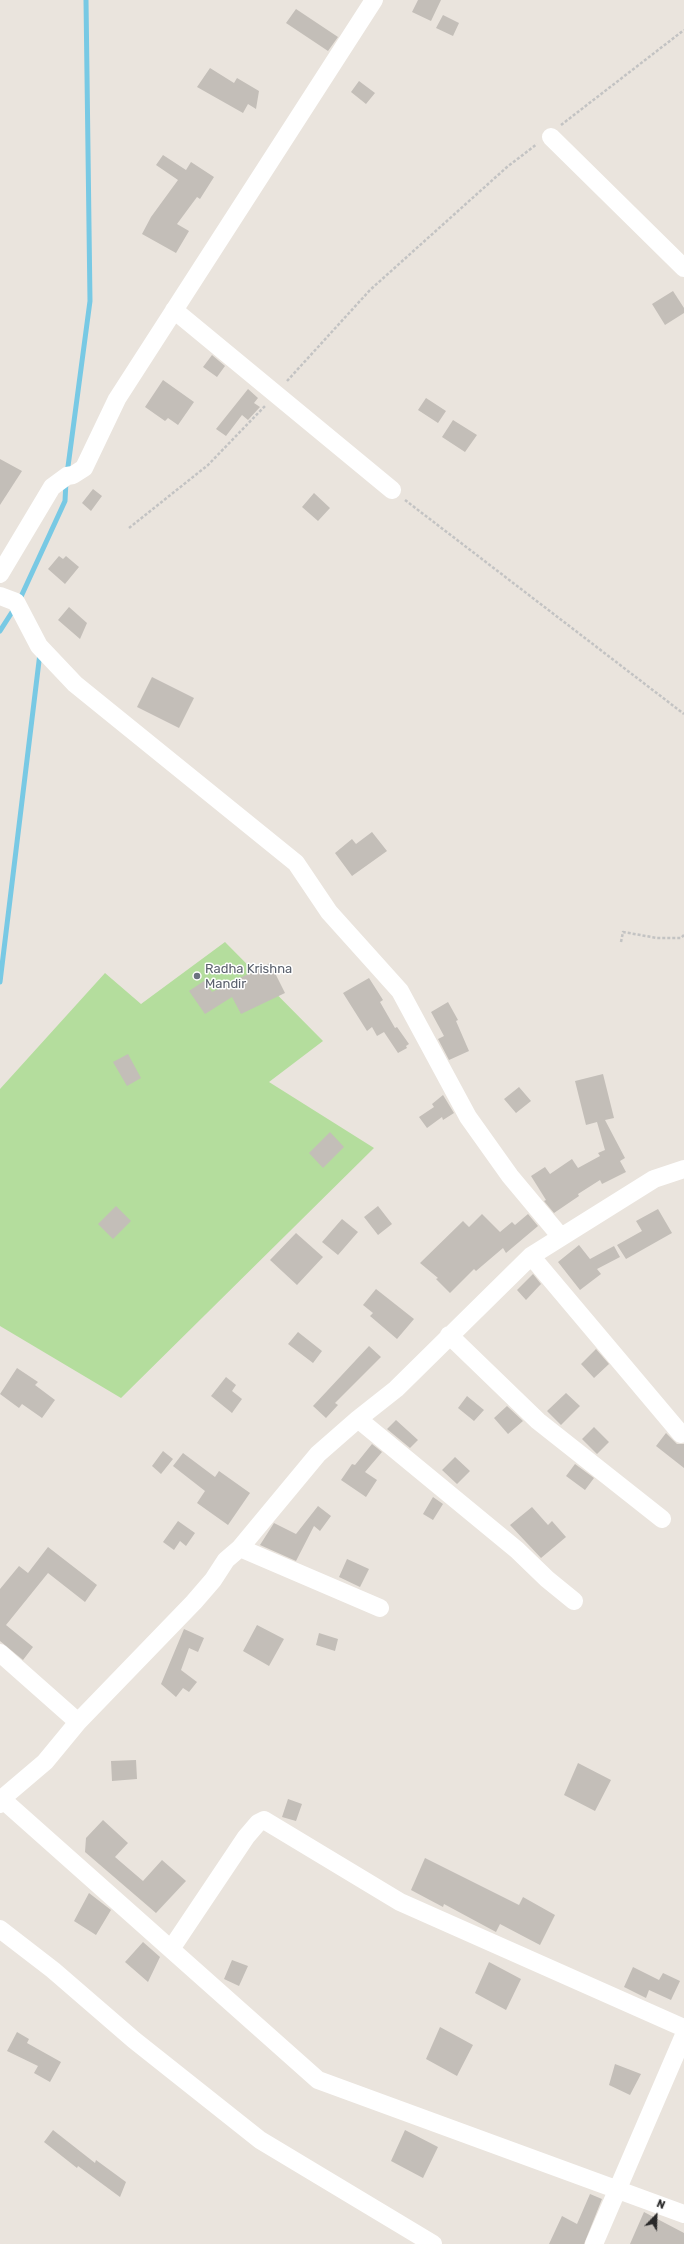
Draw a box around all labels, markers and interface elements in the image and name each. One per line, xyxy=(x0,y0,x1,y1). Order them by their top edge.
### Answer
place label: Radha Krishna Mandir xyxy=(205,961,292,992)
marker: Radha Krishna Mandir xyxy=(192,971,202,981)
north arrow xyxy=(636,2196,676,2236)
text: N xyxy=(655,2197,667,2212)

